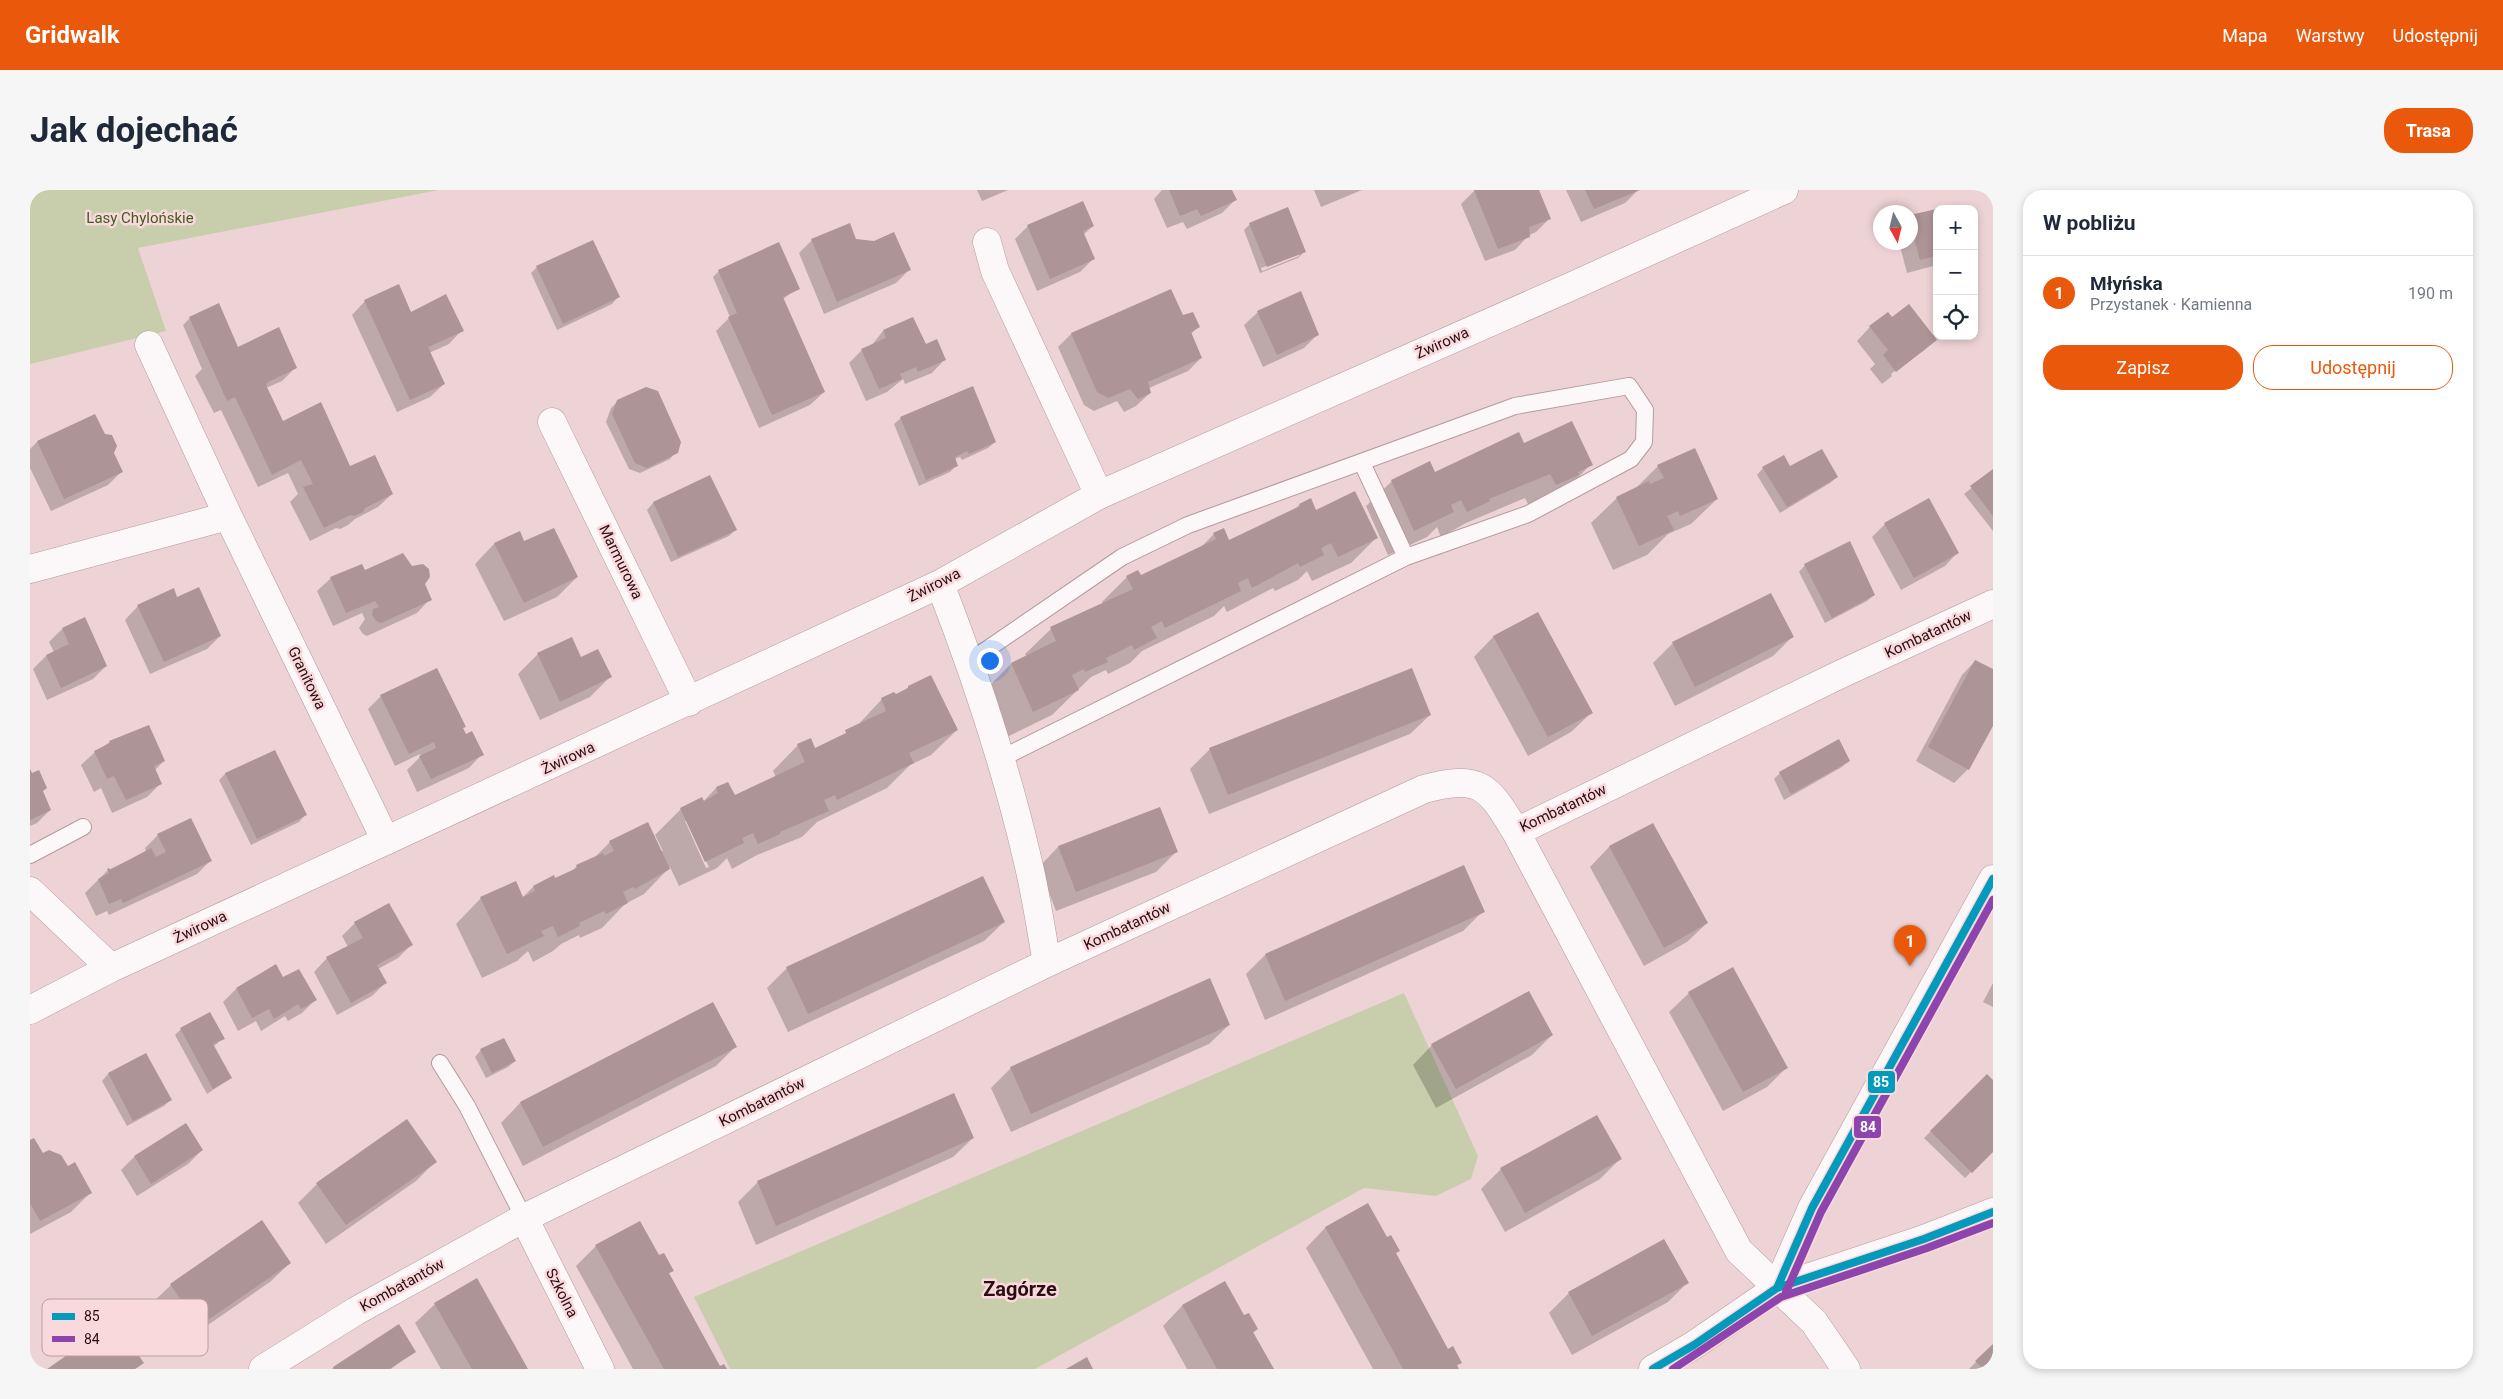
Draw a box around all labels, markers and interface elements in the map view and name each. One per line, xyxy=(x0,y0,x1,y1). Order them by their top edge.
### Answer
text: Gridwalk xyxy=(25,21,120,49)
text: Mapa xyxy=(2222,25,2268,46)
text: Warstwy xyxy=(2296,25,2364,46)
text: Udostępnij xyxy=(2392,25,2478,46)
button: Trasa xyxy=(2384,108,2473,153)
text: Jak dojechać xyxy=(30,110,238,151)
north arrow xyxy=(1873,205,1918,250)
map controls xyxy=(1933,205,1978,340)
button: + xyxy=(1933,205,1978,250)
park label: Lasy Chylońskie xyxy=(86,209,194,227)
text: W pobliżu xyxy=(2043,211,2136,235)
button: − xyxy=(1933,250,1978,295)
text: Młyńska xyxy=(2090,272,2163,295)
text: 1 xyxy=(2054,284,2064,303)
text: 190 m xyxy=(2408,284,2453,303)
button: locate xyxy=(1933,295,1978,340)
text: Przystanek · Kamienna xyxy=(2090,295,2252,314)
street label: Żwirowa xyxy=(1412,323,1472,363)
button: Zapisz xyxy=(2043,345,2243,390)
button: Udostępnij xyxy=(2253,345,2453,390)
street label: Marmurowa xyxy=(595,522,647,602)
street label: Żwirowa xyxy=(905,564,963,606)
street label: Kombatantów xyxy=(1882,606,1974,662)
street label: Granitowa xyxy=(284,644,330,712)
your location xyxy=(977,648,1003,674)
street label: Żwirowa xyxy=(539,738,597,778)
street label: Kombatantów xyxy=(1517,780,1609,836)
street label: Kombatantów xyxy=(1081,898,1173,954)
street label: Żwirowa xyxy=(171,907,229,947)
pin: 1 xyxy=(1894,925,1926,966)
line badge: 85 xyxy=(1867,1070,1896,1094)
street label: Kombatantów xyxy=(716,1073,808,1131)
text: 85 xyxy=(1873,1074,1889,1090)
line badge: 84 xyxy=(1853,1115,1882,1139)
text: 84 xyxy=(1860,1119,1876,1135)
street label: Kombatantów xyxy=(357,1254,447,1316)
street label: Szkolna xyxy=(542,1265,582,1321)
district label: Zagórze xyxy=(983,1277,1057,1301)
legend xyxy=(42,1299,208,1356)
text: 85 xyxy=(84,1308,100,1324)
text: 84 xyxy=(84,1331,100,1347)

